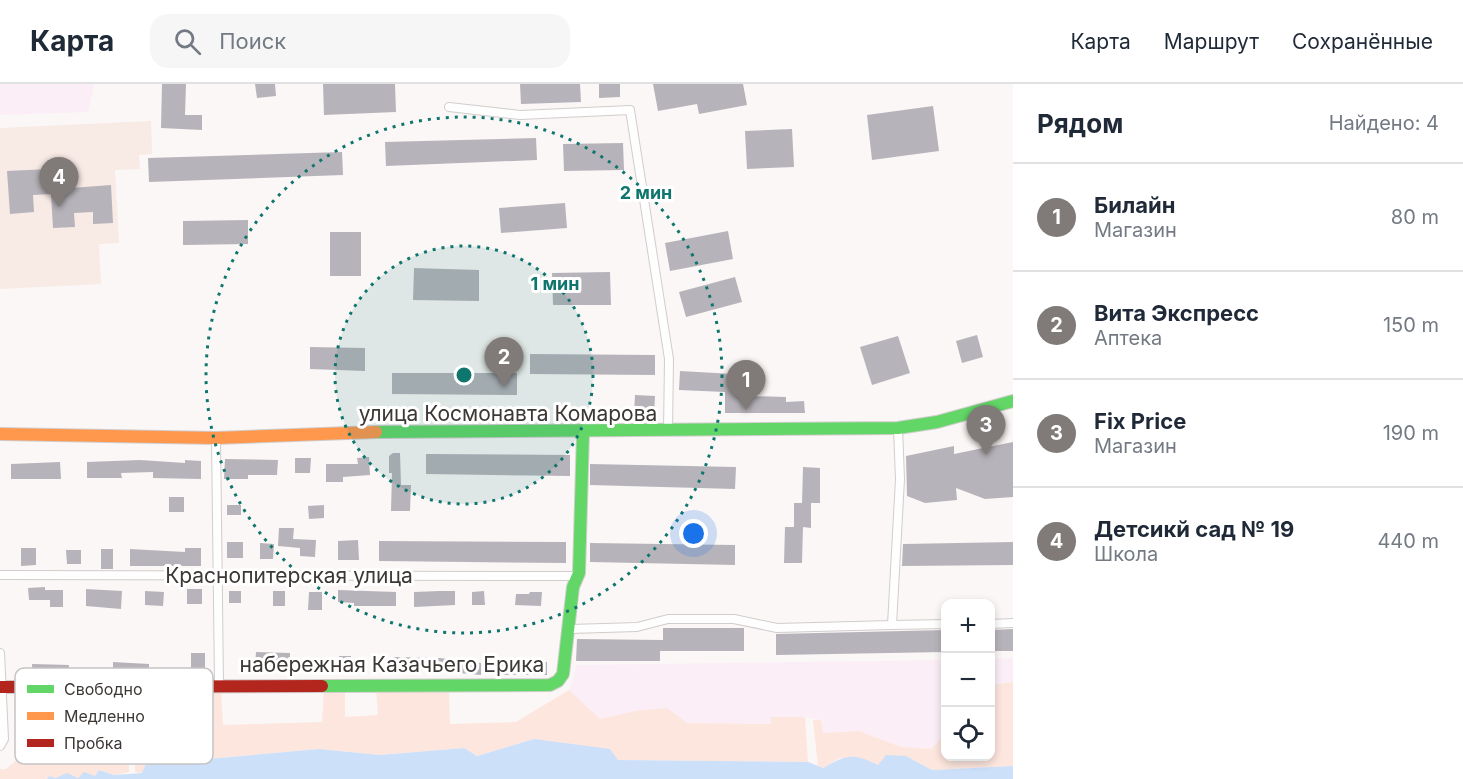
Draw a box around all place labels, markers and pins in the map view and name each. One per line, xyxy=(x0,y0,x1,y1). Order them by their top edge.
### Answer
pin: 4 xyxy=(40,158,78,207)
pin: 2 xyxy=(484,338,524,387)
pin: 1 xyxy=(726,360,766,410)
centre of rings xyxy=(454,365,474,385)
pin: 3 xyxy=(966,406,1006,455)

